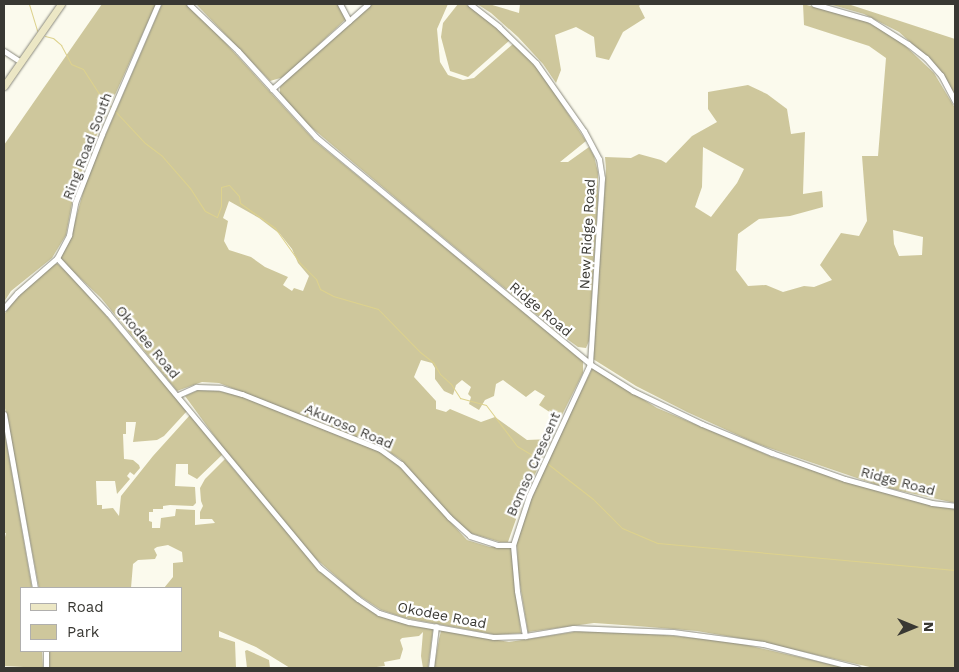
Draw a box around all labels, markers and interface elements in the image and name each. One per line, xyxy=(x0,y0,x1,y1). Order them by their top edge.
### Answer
street label: Ring Road South xyxy=(59,90,115,202)
street label: New Ridge Road xyxy=(576,178,598,290)
street label: Ridge Road xyxy=(506,278,576,340)
street label: Okodee Road xyxy=(113,302,183,382)
street label: Akuroso Road xyxy=(302,400,396,452)
street label: Bomso Crescent xyxy=(502,409,564,519)
street label: Ridge Road xyxy=(859,463,937,499)
legend xyxy=(20,587,182,652)
text: Road xyxy=(67,598,104,616)
street label: Okodee Road xyxy=(396,598,488,632)
north arrow xyxy=(889,602,939,652)
text: N xyxy=(921,622,937,632)
text: Park xyxy=(67,623,99,641)

